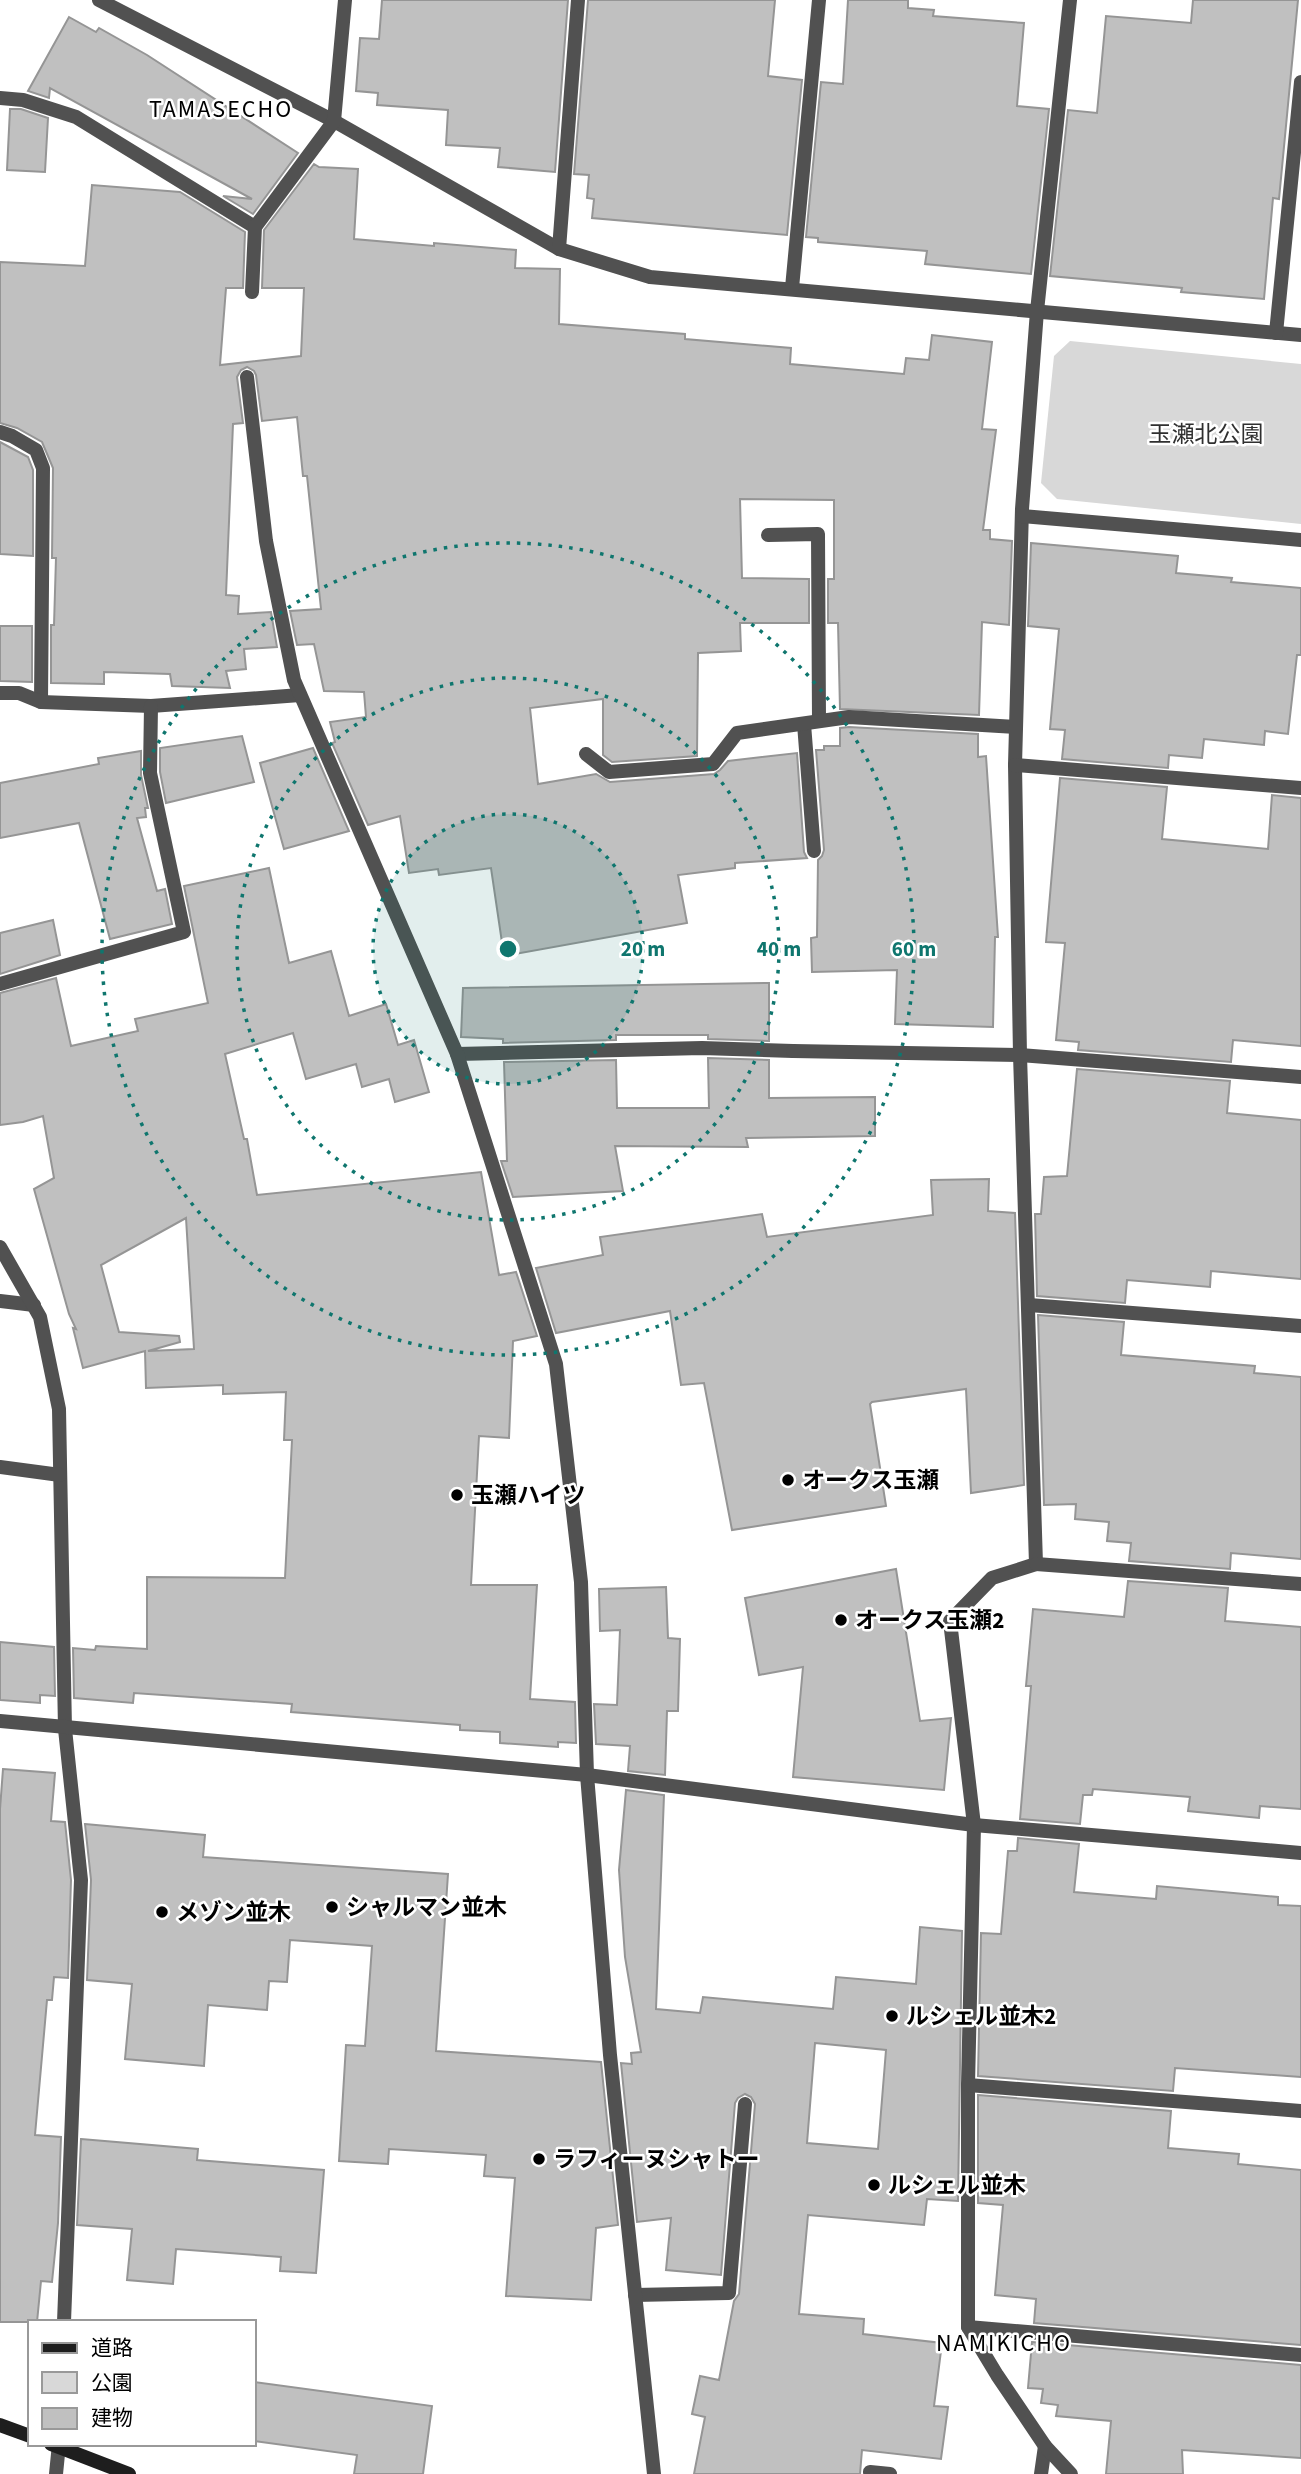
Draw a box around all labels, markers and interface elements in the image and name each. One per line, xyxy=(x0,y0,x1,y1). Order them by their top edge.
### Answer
district label: TAMASECHO xyxy=(149,92,293,127)
park label: 玉瀬北公園 xyxy=(1149,418,1264,451)
text: 20 m xyxy=(621,934,665,964)
text: 40 m xyxy=(757,934,801,964)
text: 60 m xyxy=(892,934,936,964)
centre of rings xyxy=(496,937,520,961)
place label: オークス玉瀬 xyxy=(802,1464,939,1497)
marker: オークス玉瀬 xyxy=(780,1472,796,1488)
place label: 玉瀬ハイツ xyxy=(471,1479,586,1512)
marker: 玉瀬ハイツ xyxy=(449,1487,465,1503)
place label: オークス玉瀬2 xyxy=(855,1604,1004,1637)
marker: オークス玉瀬2 xyxy=(833,1612,849,1628)
place label: シャルマン並木 xyxy=(346,1891,507,1924)
place label: メゾン並木 xyxy=(176,1896,291,1929)
marker: シャルマン並木 xyxy=(324,1899,340,1915)
marker: メゾン並木 xyxy=(154,1904,170,1920)
place label: ルシェル並木2 xyxy=(906,2000,1056,2033)
marker: ルシェル並木2 xyxy=(884,2008,900,2024)
place label: ラフィーヌシャトー xyxy=(553,2143,760,2176)
marker: ラフィーヌシャトー xyxy=(531,2151,547,2167)
place label: ルシェル並木 xyxy=(888,2169,1026,2202)
marker: ルシェル並木 xyxy=(866,2177,882,2193)
legend xyxy=(28,2320,256,2446)
district label: NAMIKICHO xyxy=(936,2326,1072,2361)
text: 道路 xyxy=(91,2333,133,2363)
text: 公園 xyxy=(91,2368,133,2398)
text: 建物 xyxy=(91,2403,133,2433)

